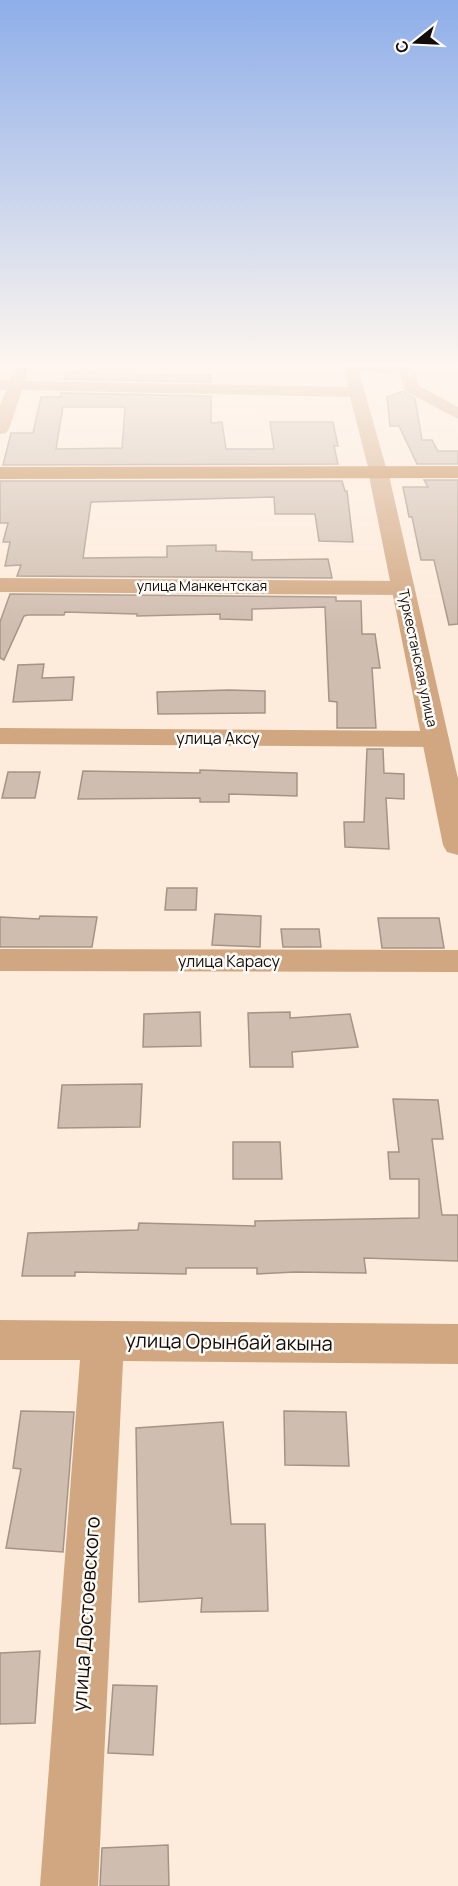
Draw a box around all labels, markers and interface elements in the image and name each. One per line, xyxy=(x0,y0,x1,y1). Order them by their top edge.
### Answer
north arrow xyxy=(386,12,446,72)
text: С xyxy=(389,37,414,56)
street label: улица Манкентская xyxy=(137,576,267,595)
street label: Туркестанская улица xyxy=(395,587,442,729)
street label: улица Аксу xyxy=(176,727,260,749)
street label: улица Карасу xyxy=(178,950,281,972)
street label: улица Орынбай акына xyxy=(125,1326,333,1357)
street label: улица Достоевского xyxy=(65,1515,106,1712)

